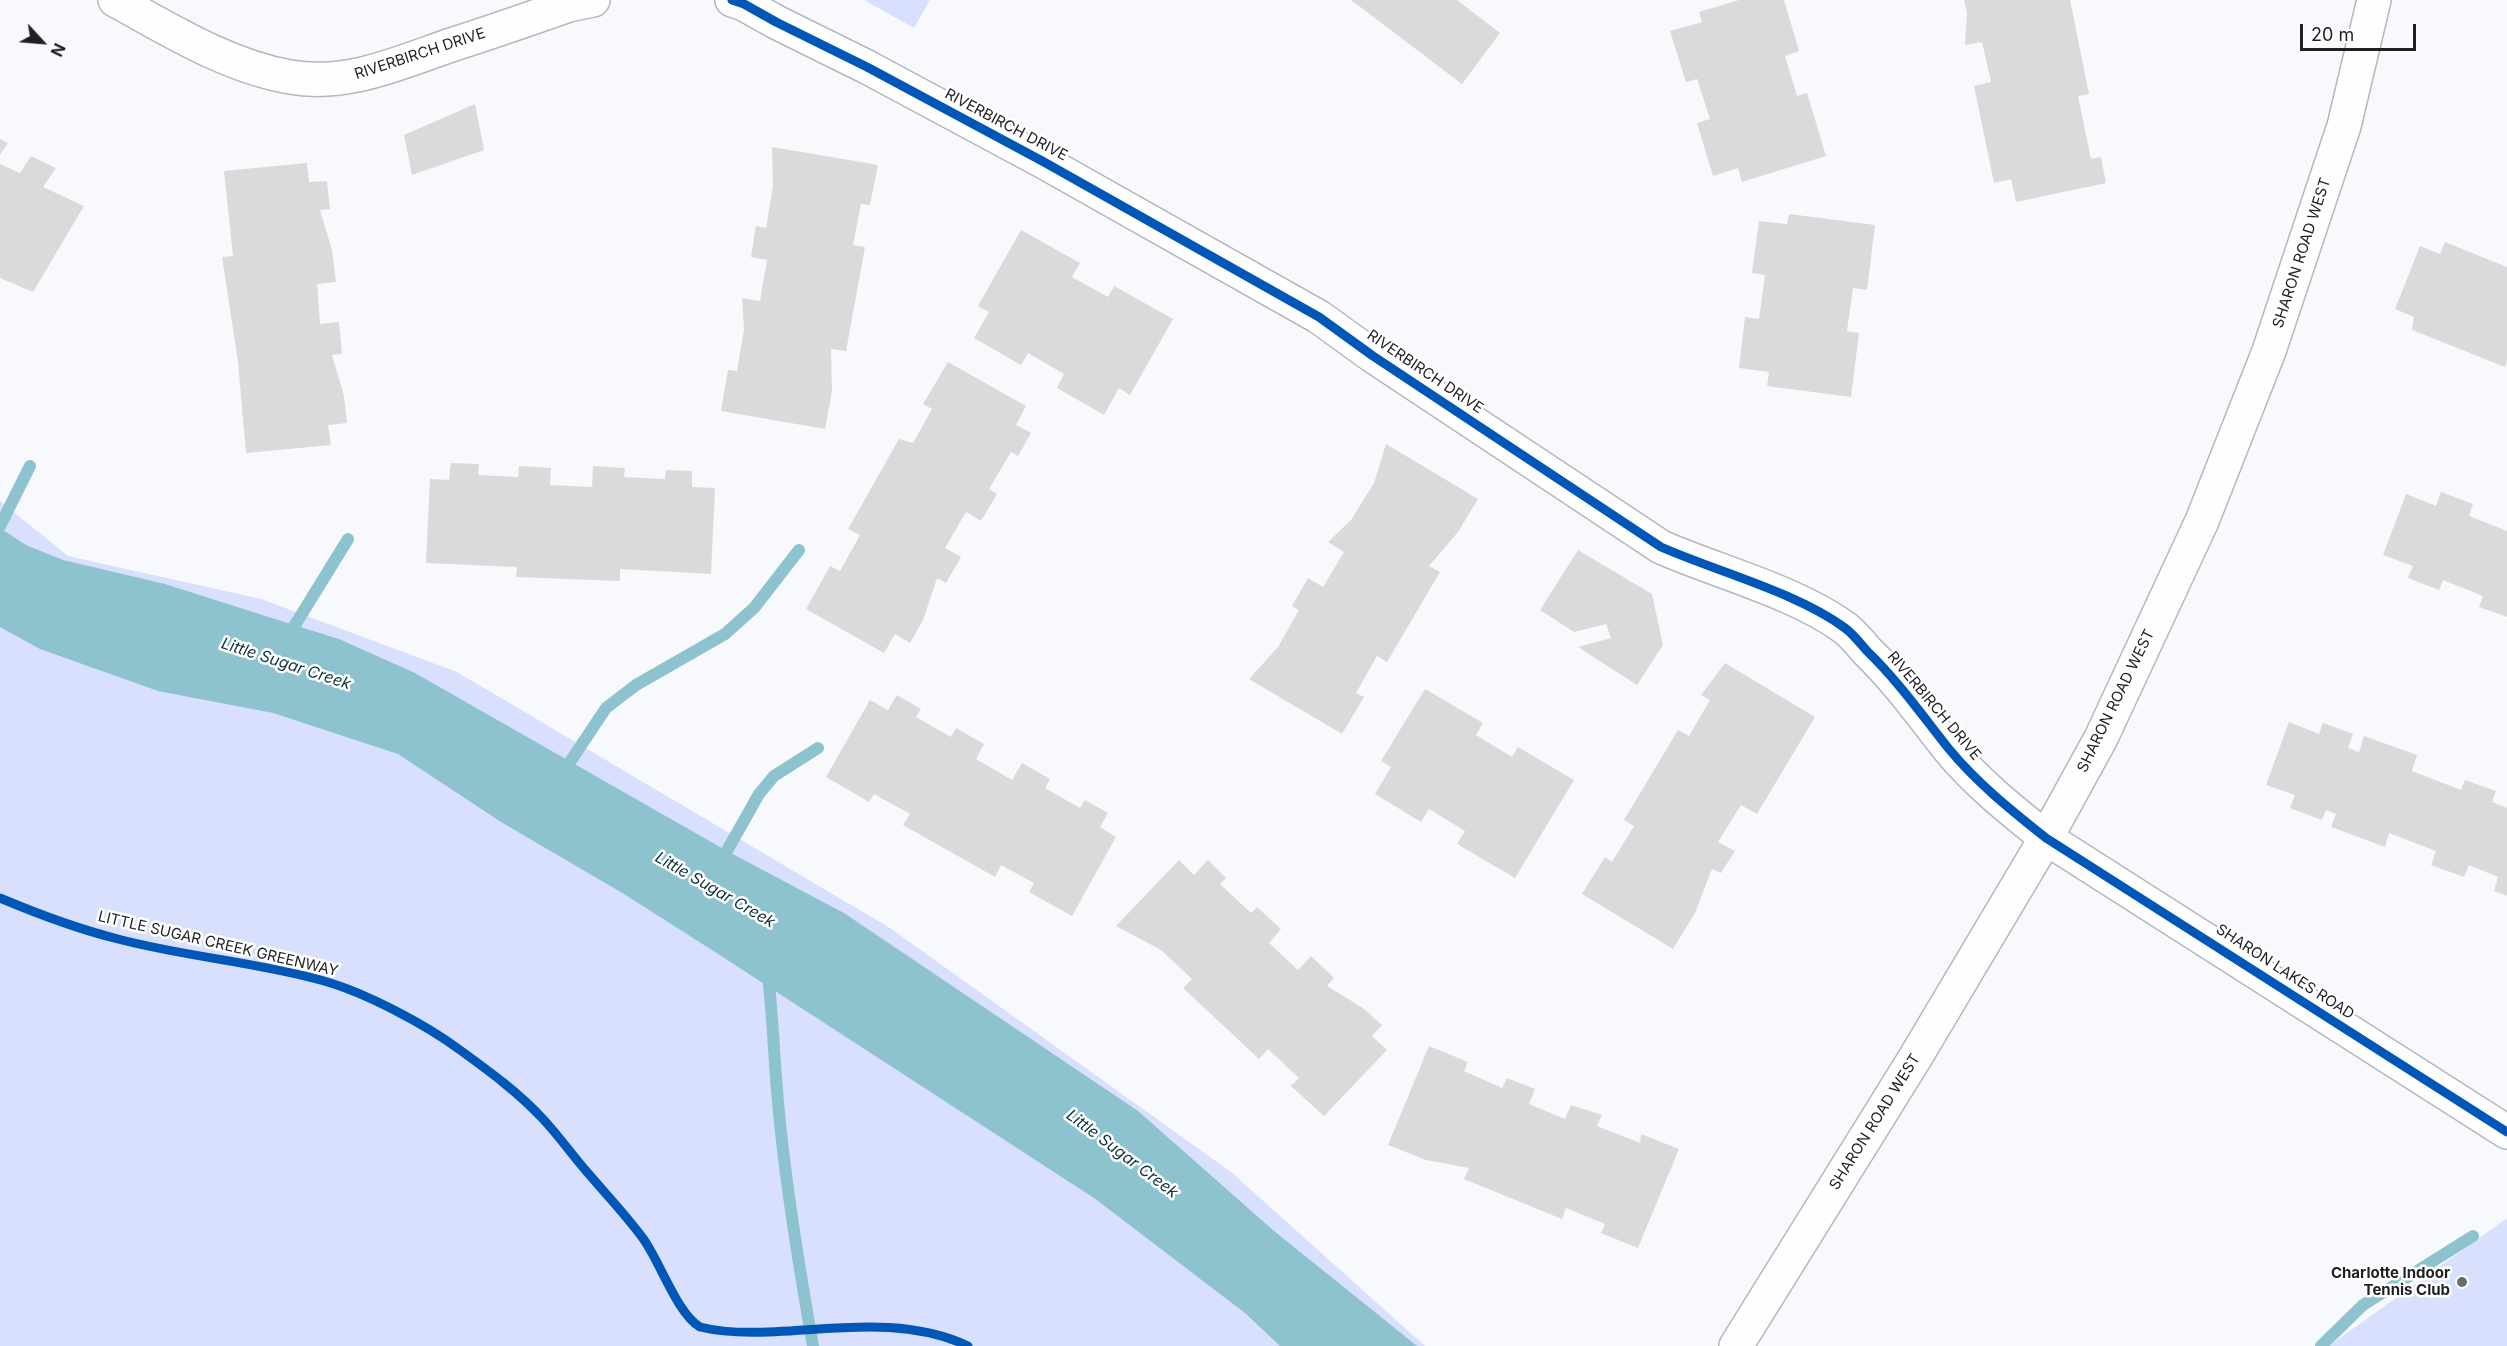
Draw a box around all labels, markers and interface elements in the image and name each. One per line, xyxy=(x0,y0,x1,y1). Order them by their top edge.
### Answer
north arrow xyxy=(12,12,72,72)
scale bar xyxy=(2303,12,2418,50)
street label: RIVERBIRCH DRIVE xyxy=(352,24,488,84)
text: 20 m xyxy=(2311,24,2354,45)
text: N xyxy=(47,40,70,60)
street label: RIVERBIRCH DRIVE xyxy=(942,85,1070,165)
street label: SHARON ROAD WEST xyxy=(2269,176,2335,330)
street label: RIVERBIRCH DRIVE xyxy=(1363,326,1487,418)
street label: SHARON ROAD WEST xyxy=(2074,627,2158,775)
water label: Little Sugar Creek xyxy=(219,634,353,694)
street label: RIVERBIRCH DRIVE xyxy=(1883,648,1985,764)
water label: Little Sugar Creek xyxy=(652,848,778,932)
street label: LITTLE SUGAR CREEK GREENWAY xyxy=(96,908,340,980)
street label: SHARON LAKES ROAD xyxy=(2212,921,2358,1023)
street label: SHARON ROAD WEST xyxy=(1826,1051,1924,1193)
water label: Little Sugar Creek xyxy=(1062,1106,1182,1202)
place label: Charlotte Indoor Tennis Club xyxy=(2331,1264,2450,1299)
marker: Charlotte Indoor Tennis Club xyxy=(2455,1275,2469,1289)

